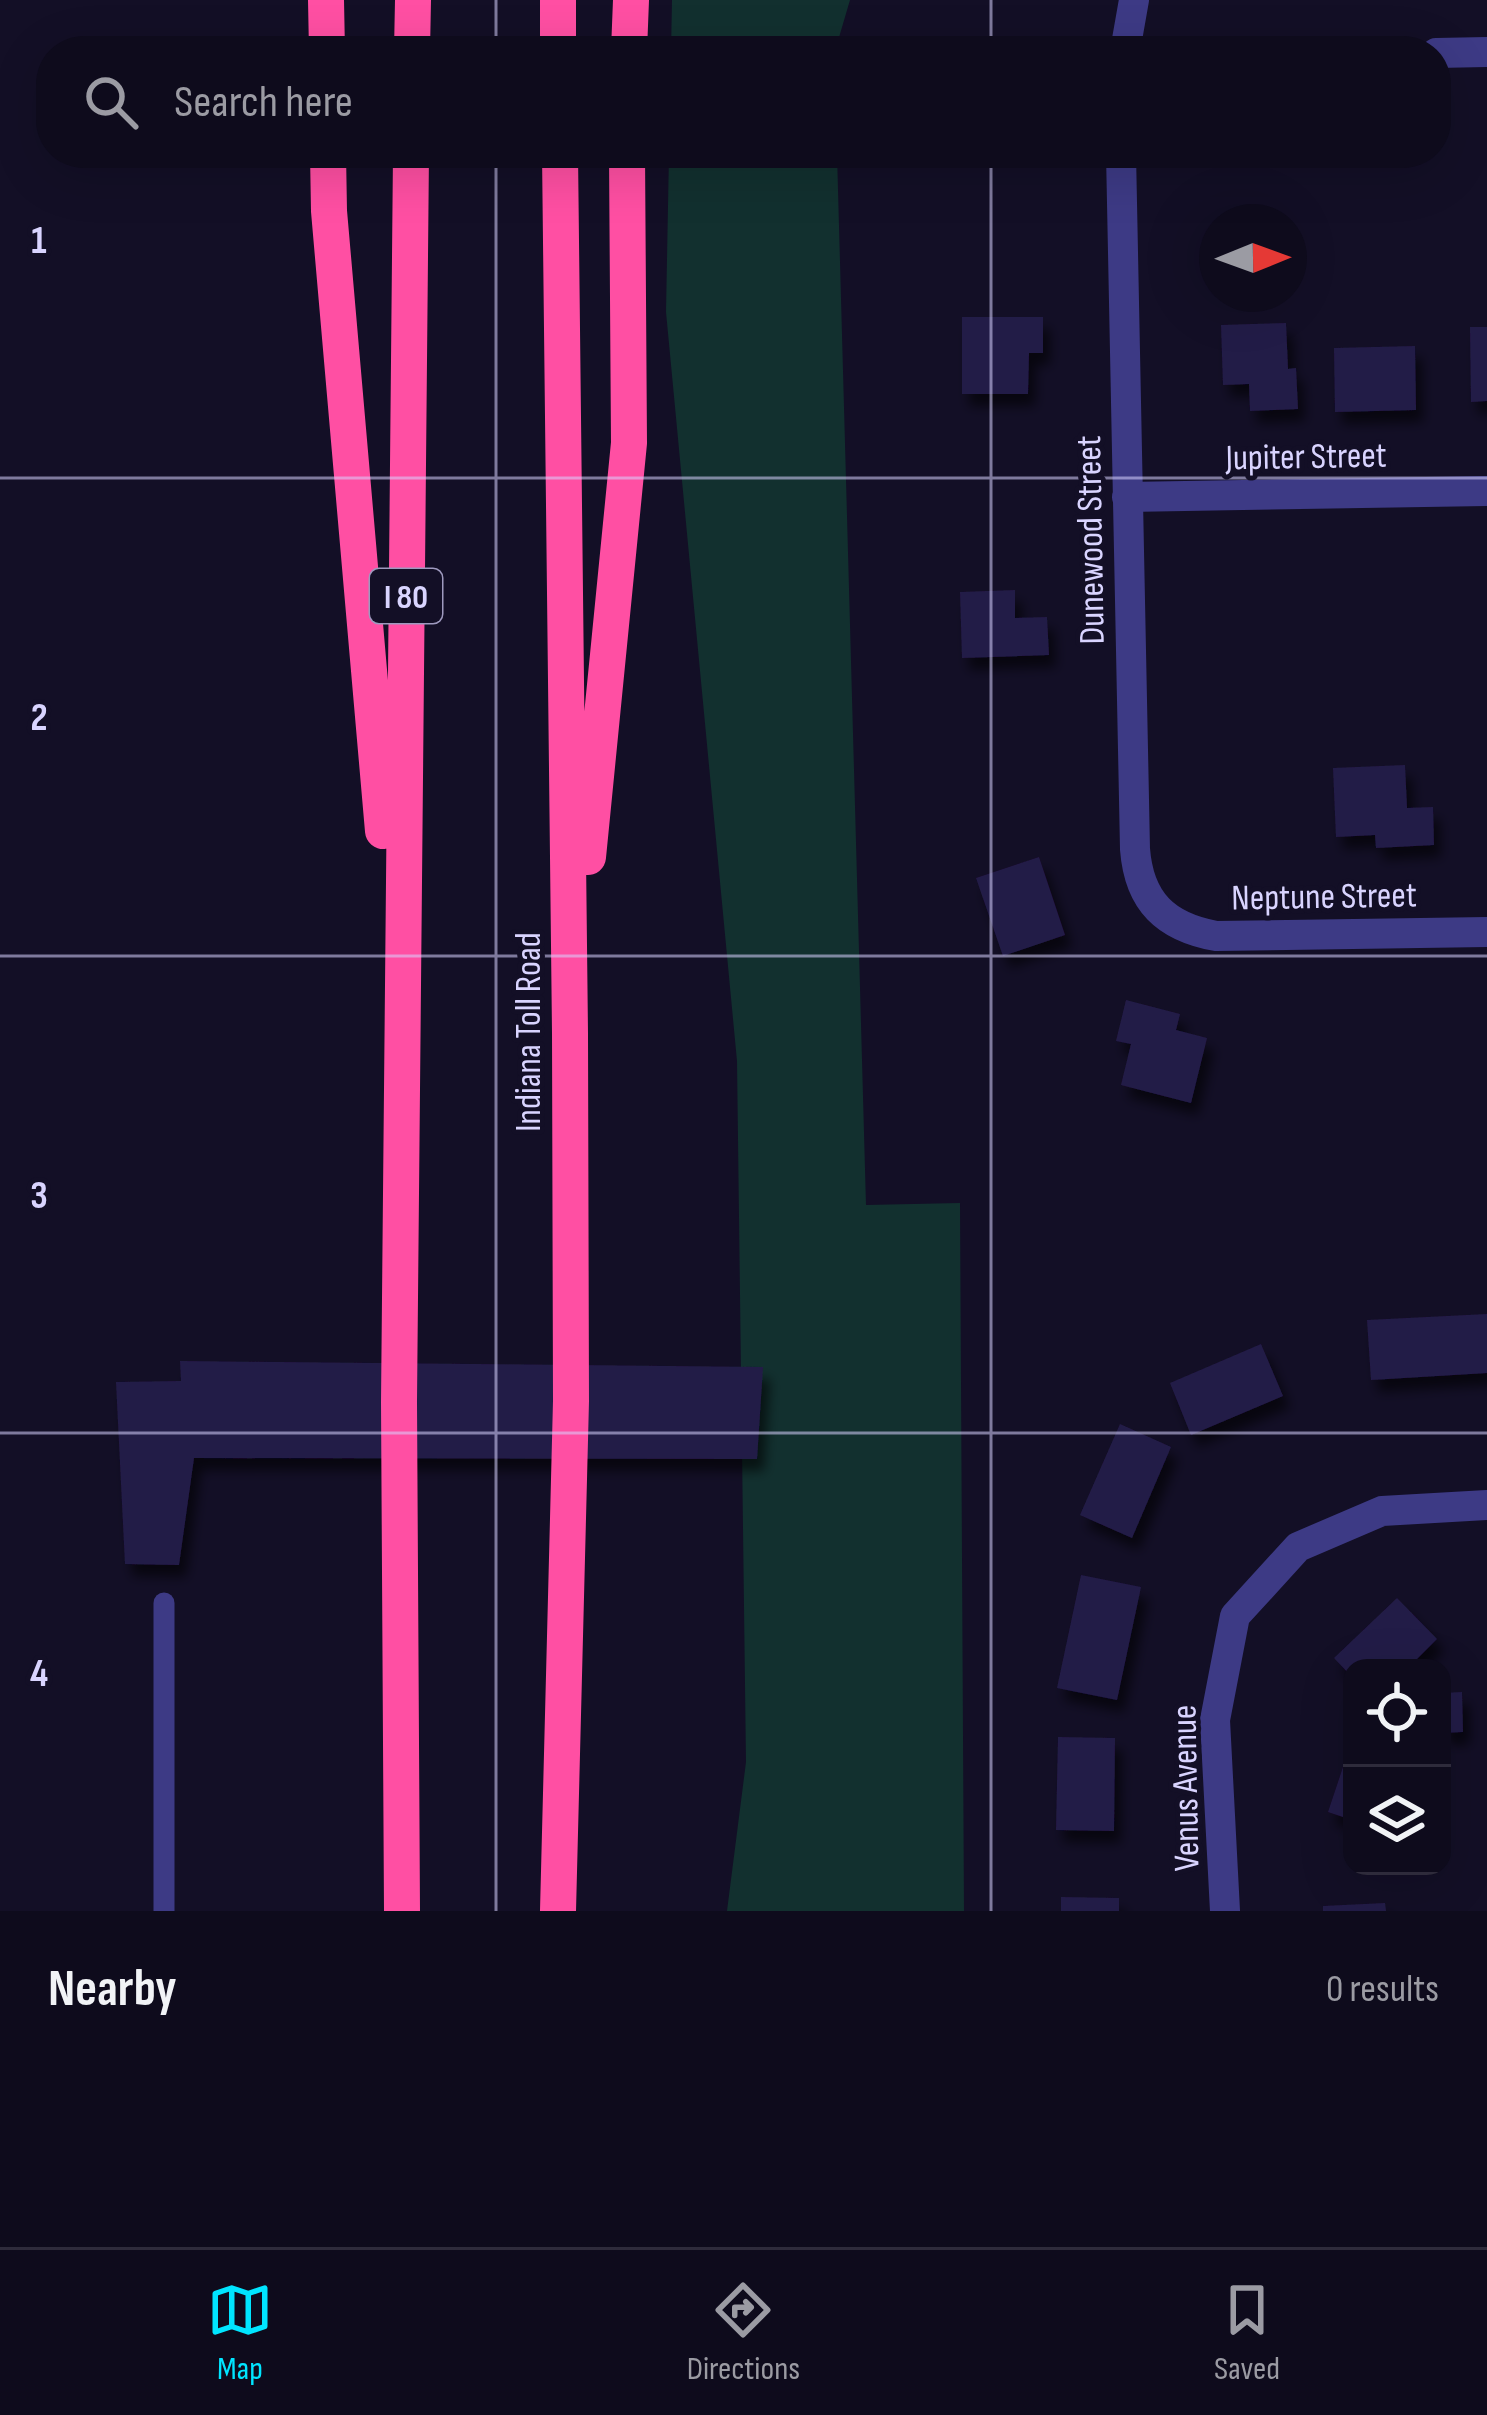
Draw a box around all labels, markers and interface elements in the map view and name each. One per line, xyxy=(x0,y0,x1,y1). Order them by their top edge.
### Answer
search box xyxy=(36,36,1451,168)
icon: search xyxy=(78,69,144,135)
text: Search here xyxy=(174,75,353,130)
north arrow xyxy=(1199,204,1307,312)
text: 1 xyxy=(31,218,47,265)
street label: Dunewood Street xyxy=(1068,435,1115,645)
street label: Jupiter Street xyxy=(1224,435,1387,480)
road number: I 80 xyxy=(370,569,442,623)
text: 2 xyxy=(30,695,48,742)
street label: Neptune Street xyxy=(1231,874,1417,921)
street label: Indiana Toll Road xyxy=(508,932,551,1132)
text: 3 xyxy=(30,1173,48,1220)
text: 4 xyxy=(30,1651,48,1698)
map controls xyxy=(1343,1659,1451,1875)
button: locate xyxy=(1343,1659,1451,1767)
street label: Venus Avenue xyxy=(1164,1704,1209,1872)
button: layers xyxy=(1343,1767,1451,1875)
text: Nearby xyxy=(48,1959,177,2020)
text: 0 results xyxy=(1326,1966,1439,2013)
tab: Map xyxy=(207,2277,273,2389)
tab: Directions xyxy=(687,2277,800,2389)
tab: Saved xyxy=(1214,2277,1280,2389)

